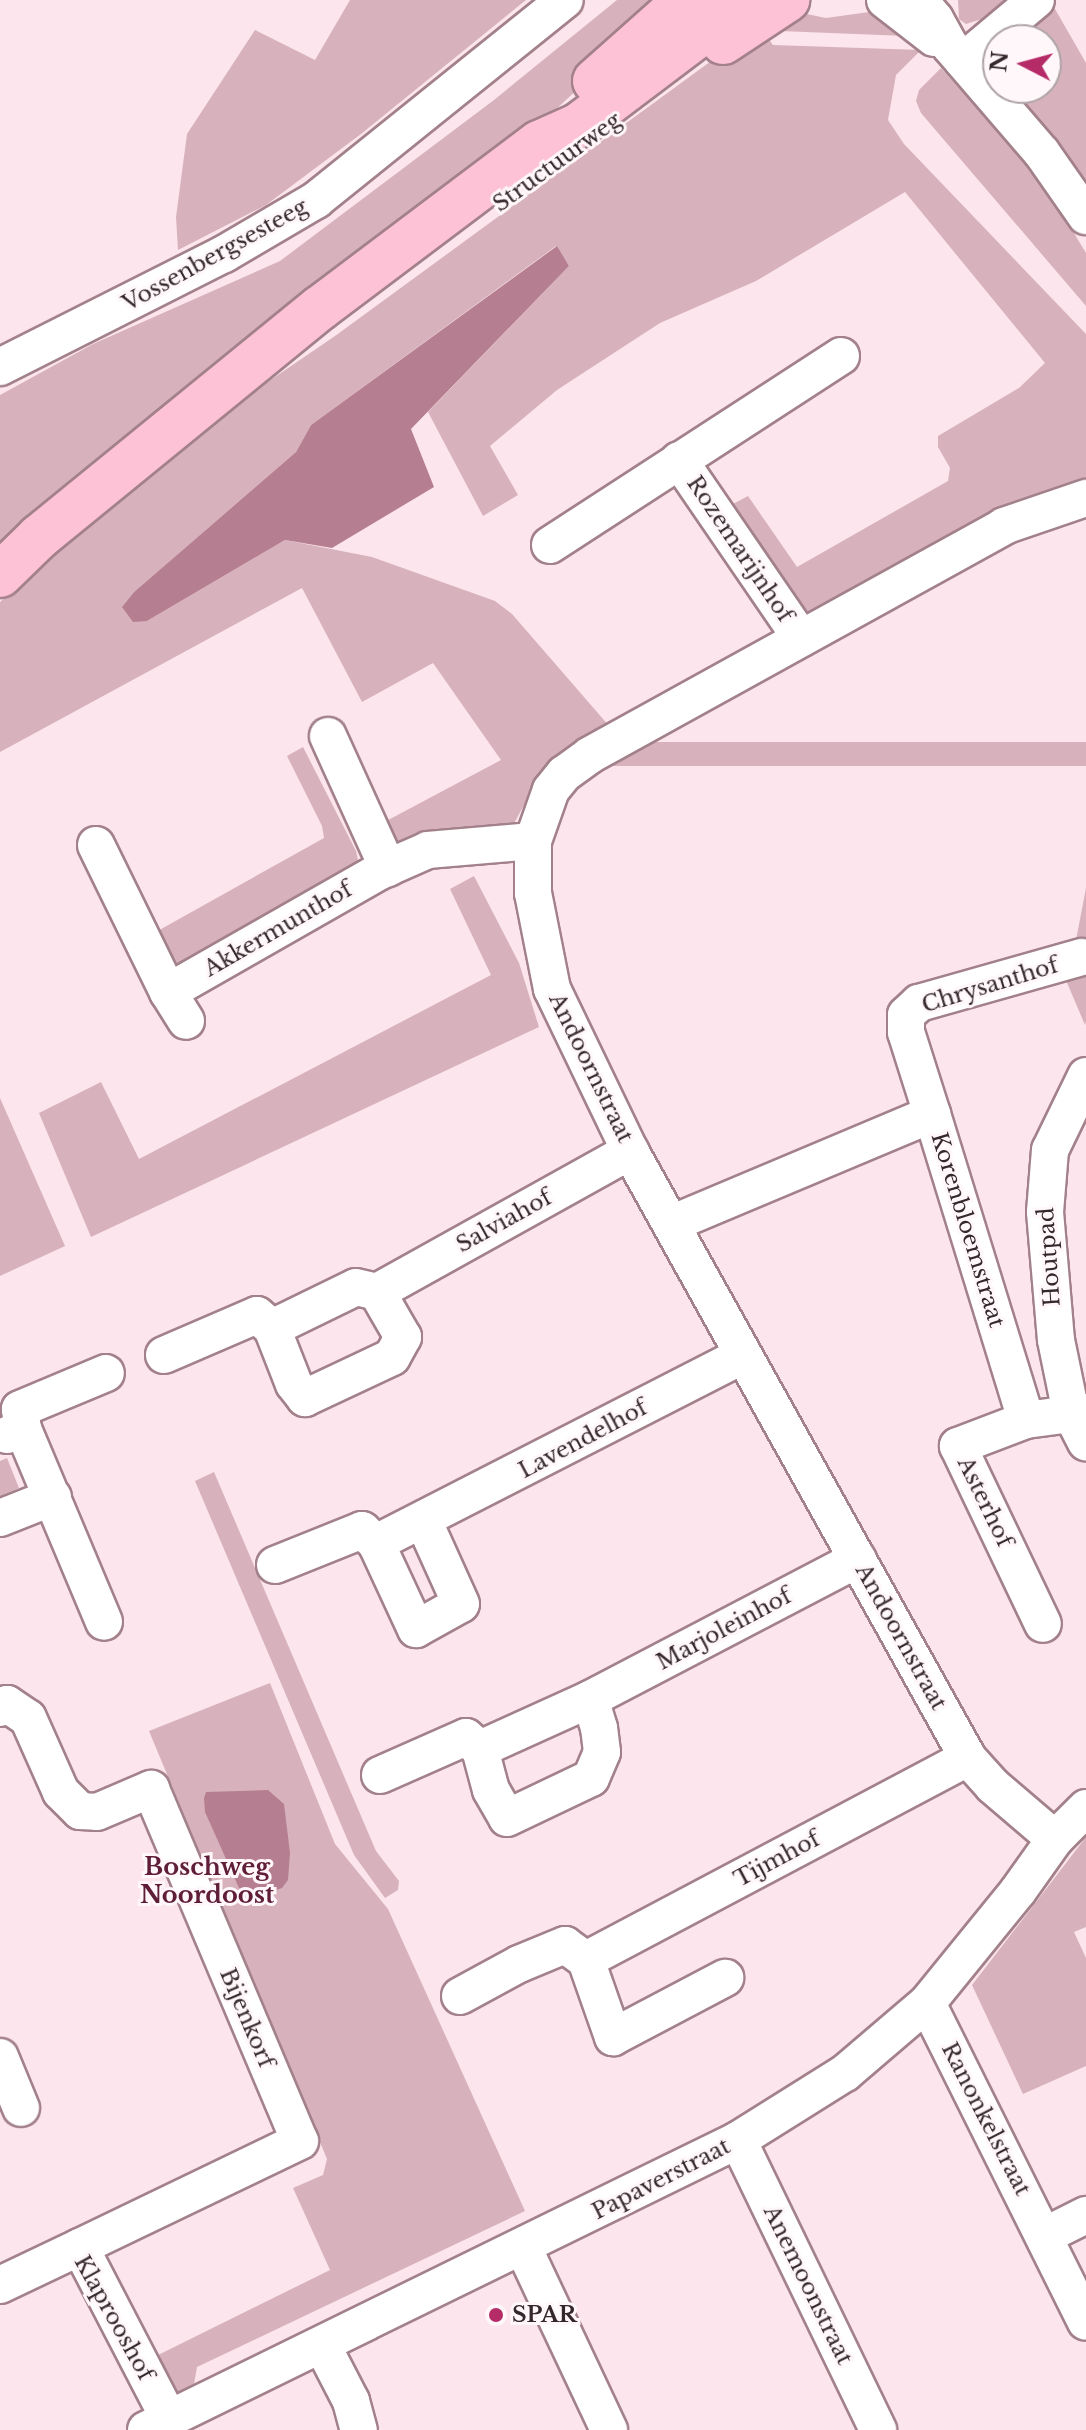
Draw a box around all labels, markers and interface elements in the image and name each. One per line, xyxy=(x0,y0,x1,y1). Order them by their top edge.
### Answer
north arrow xyxy=(982,24,1062,104)
text: N xyxy=(985,50,1014,73)
street label: Structuurweg xyxy=(488,107,626,217)
street label: Vossenbergsesteeg xyxy=(118,193,312,317)
street label: Rozemarijnhof xyxy=(681,471,799,627)
street label: Akkermunthof xyxy=(199,876,357,982)
street label: Chrysanthof xyxy=(919,952,1061,1018)
street label: Andoornstraat xyxy=(543,989,639,1147)
street label: Korenbloemstraat xyxy=(926,1129,1010,1331)
street label: Salviahof xyxy=(452,1184,556,1258)
street label: Houtpad xyxy=(1032,1207,1066,1307)
street label: Lavendelhof xyxy=(514,1394,652,1484)
street label: Asterhof xyxy=(952,1453,1018,1551)
street label: Andoornstraat xyxy=(850,1559,952,1715)
street label: Marjoleinhof xyxy=(652,1582,796,1676)
street label: Tijmhof xyxy=(730,1825,824,1893)
district label: Boschweg Noordoost xyxy=(140,1853,274,1909)
street label: Bijenkorf xyxy=(214,1964,280,2072)
street label: Ranonkelstraat xyxy=(936,2038,1036,2200)
street label: Papaverstraat xyxy=(588,2133,734,2225)
street label: Anemoonstraat xyxy=(758,2201,858,2369)
street label: Klaprooshof xyxy=(69,2251,159,2385)
place label: SPAR xyxy=(512,2302,577,2328)
marker: SPAR xyxy=(487,2306,505,2324)

